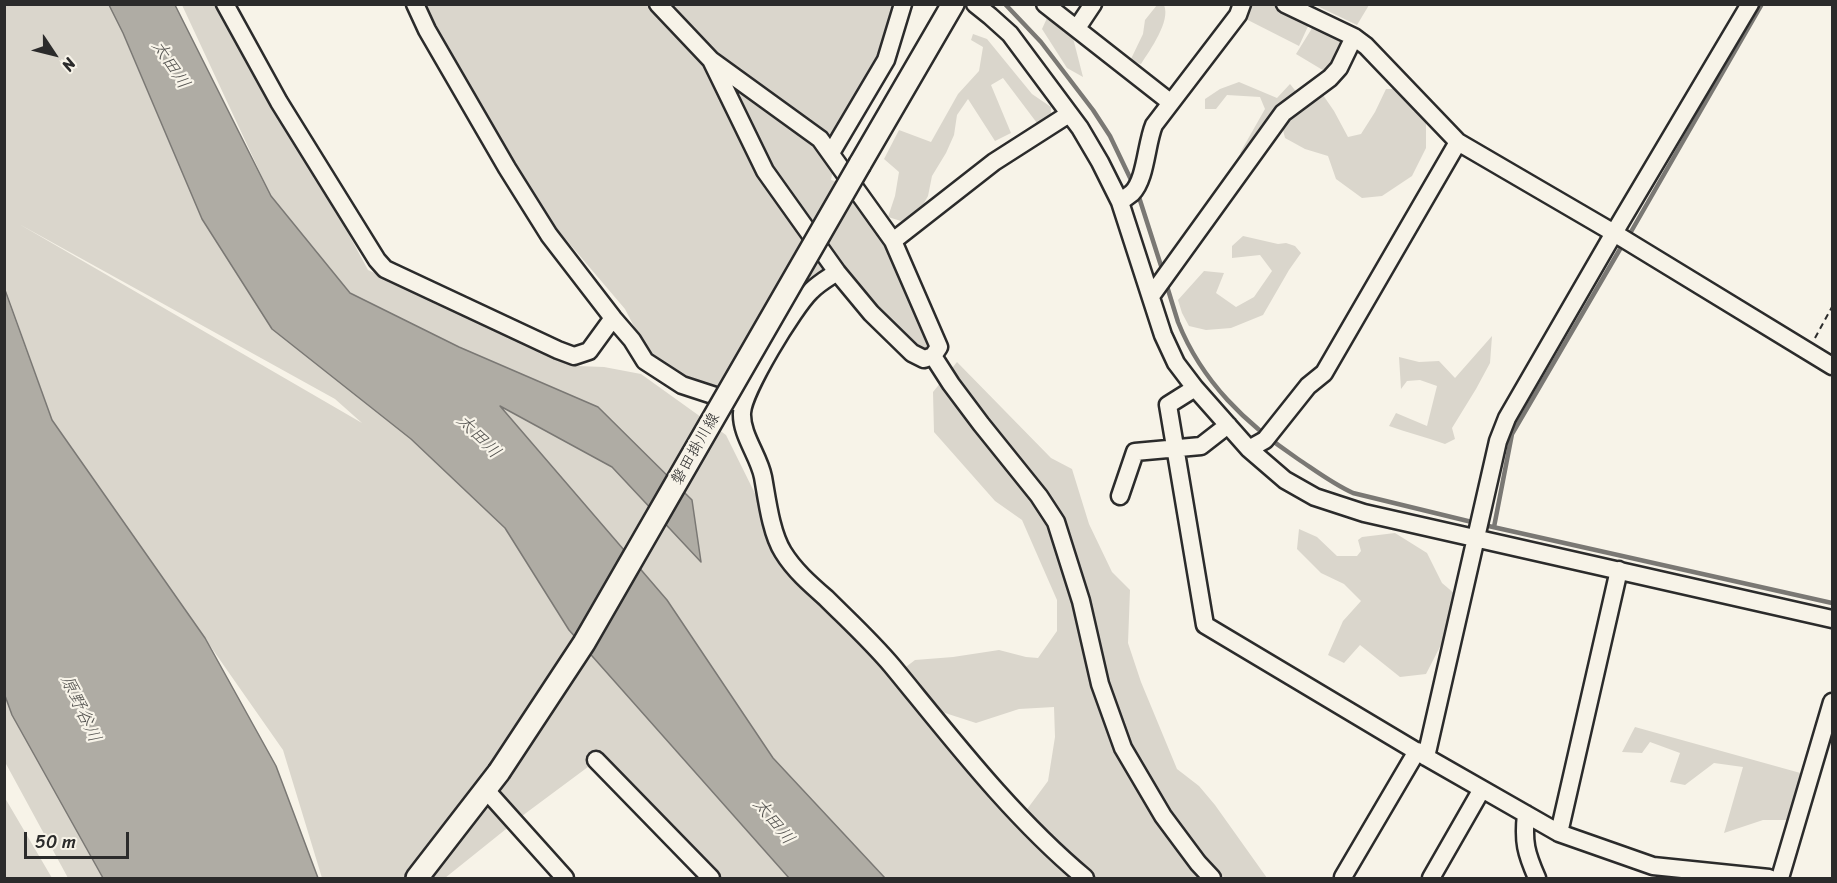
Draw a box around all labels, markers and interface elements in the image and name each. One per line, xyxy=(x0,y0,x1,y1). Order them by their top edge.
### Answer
north arrow xyxy=(24,24,84,84)
water label: 太田川 xyxy=(146,36,194,94)
text: N xyxy=(54,52,84,77)
water label: 太田川 xyxy=(451,410,505,464)
street label: 磐田掛川線 xyxy=(668,410,724,488)
water label: 原野谷川 xyxy=(55,672,105,746)
water label: 太田川 xyxy=(748,794,798,850)
scale bar xyxy=(27,820,132,858)
text: 50 m xyxy=(35,826,76,858)

